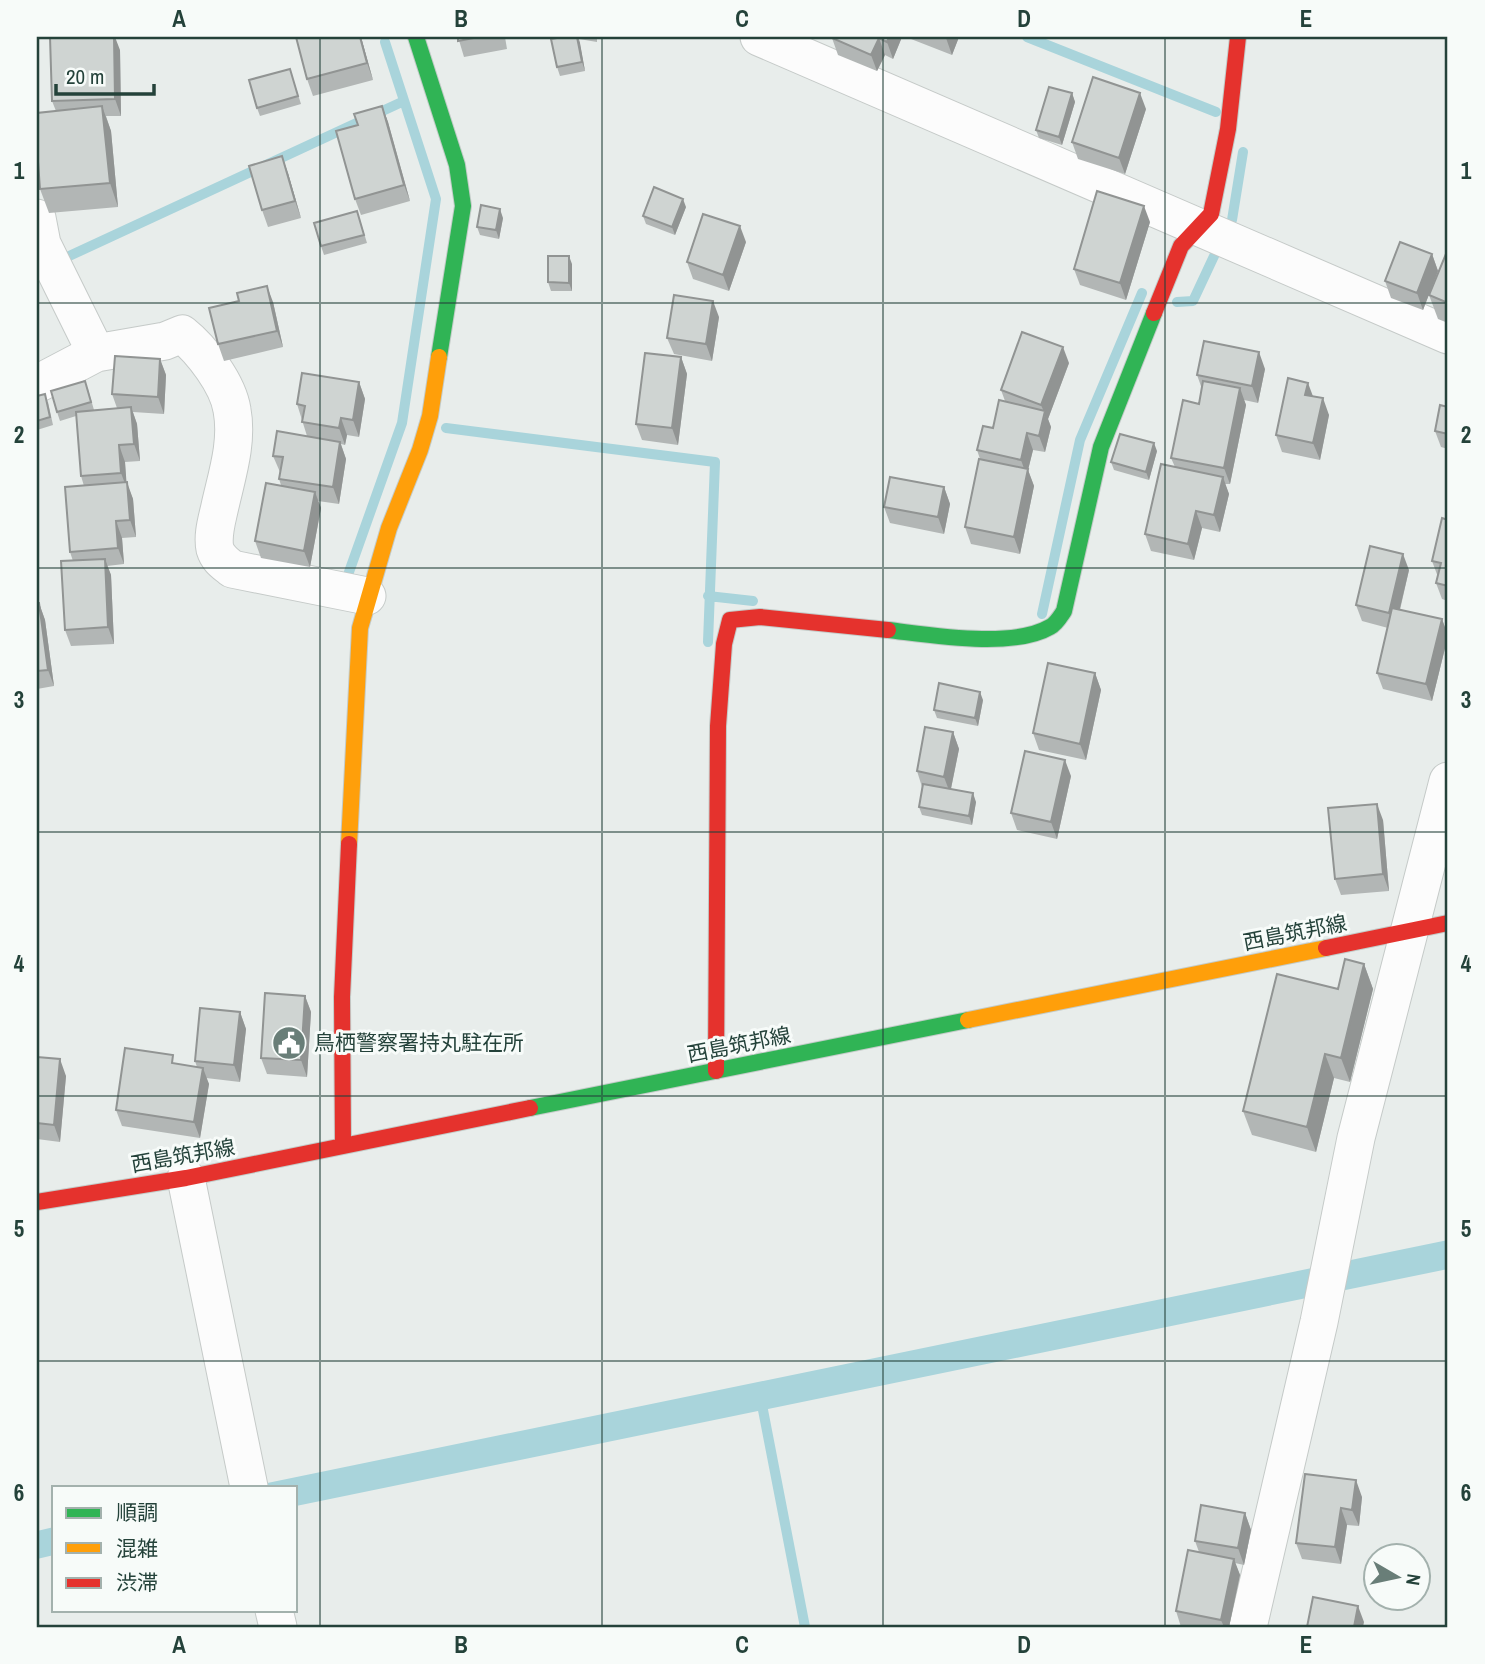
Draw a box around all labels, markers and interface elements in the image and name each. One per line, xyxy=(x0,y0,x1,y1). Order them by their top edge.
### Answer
text: A xyxy=(172,3,186,34)
text: B xyxy=(454,3,468,34)
text: C xyxy=(735,3,749,34)
text: D xyxy=(1017,3,1031,34)
text: E xyxy=(1300,3,1312,34)
scale bar xyxy=(56,52,154,96)
text: 20 m xyxy=(66,62,104,91)
text: 1 xyxy=(14,155,25,186)
text: 1 xyxy=(1461,155,1472,186)
text: 2 xyxy=(14,419,24,450)
text: 2 xyxy=(1461,419,1471,450)
text: 3 xyxy=(14,684,24,715)
text: 3 xyxy=(1461,684,1471,715)
street label: 西島筑邦線 xyxy=(1241,908,1349,957)
text: 4 xyxy=(14,948,25,979)
text: 4 xyxy=(1461,948,1472,979)
street label: 西島筑邦線 xyxy=(685,1020,793,1069)
public building icon: 鳥栖警察署持丸駐在所 xyxy=(270,1024,308,1062)
place label: 鳥栖警察署持丸駐在所 xyxy=(314,1028,524,1057)
street label: 西島筑邦線 xyxy=(129,1132,237,1179)
text: 5 xyxy=(14,1213,24,1244)
text: 5 xyxy=(1461,1213,1471,1244)
text: 6 xyxy=(14,1477,24,1508)
text: 6 xyxy=(1461,1477,1471,1508)
legend xyxy=(52,1486,298,1612)
text: 順調 xyxy=(116,1498,158,1527)
text: 混雑 xyxy=(116,1534,158,1563)
north arrow xyxy=(1362,1542,1432,1612)
text: 渋滞 xyxy=(116,1568,158,1597)
text: N xyxy=(1400,1572,1428,1587)
text: A xyxy=(172,1629,186,1660)
text: B xyxy=(454,1629,468,1660)
text: C xyxy=(735,1629,749,1660)
text: D xyxy=(1017,1629,1031,1660)
text: E xyxy=(1300,1629,1312,1660)

